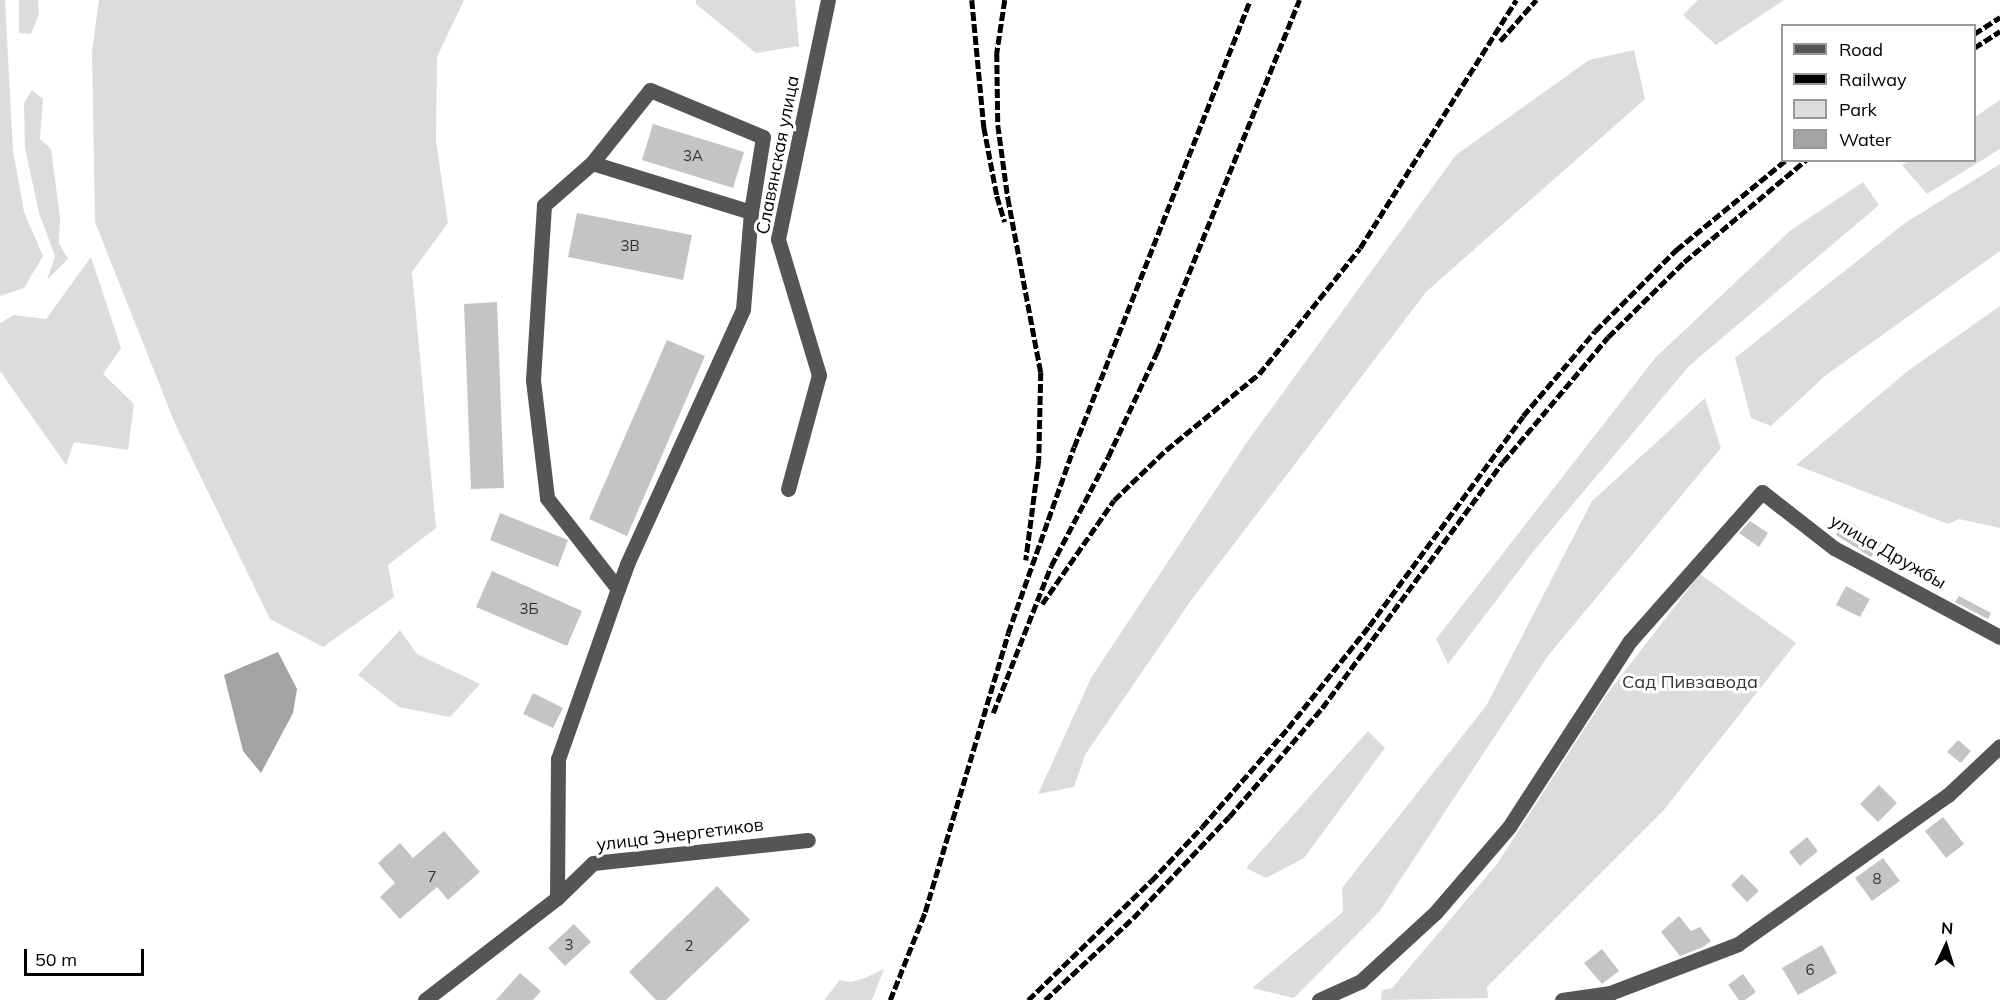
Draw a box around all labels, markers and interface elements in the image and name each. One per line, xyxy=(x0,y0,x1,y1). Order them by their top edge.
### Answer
legend xyxy=(1781,24,1976,162)
text: Road xyxy=(1839,38,1883,61)
text: Railway xyxy=(1839,68,1907,91)
street label: Славянская улица xyxy=(752,74,804,236)
text: Park xyxy=(1839,98,1877,121)
text: Water xyxy=(1839,128,1891,151)
house number: 3А xyxy=(683,147,703,165)
house number: 3В xyxy=(620,237,640,255)
street label: улица Дружбы xyxy=(1826,510,1950,594)
house number: 3Б xyxy=(519,600,539,618)
park label: Сад Пивзавода xyxy=(1622,671,1758,693)
street label: улица Энергетиков xyxy=(595,814,765,856)
house number: 7 xyxy=(428,868,436,886)
house number: 8 xyxy=(1873,870,1881,888)
north arrow xyxy=(1916,916,1976,976)
text: N xyxy=(1941,918,1954,938)
house number: 3 xyxy=(565,936,573,954)
scale bar xyxy=(27,937,147,975)
house number: 2 xyxy=(685,937,693,955)
text: 50 m xyxy=(35,948,77,971)
house number: 6 xyxy=(1806,961,1814,979)

